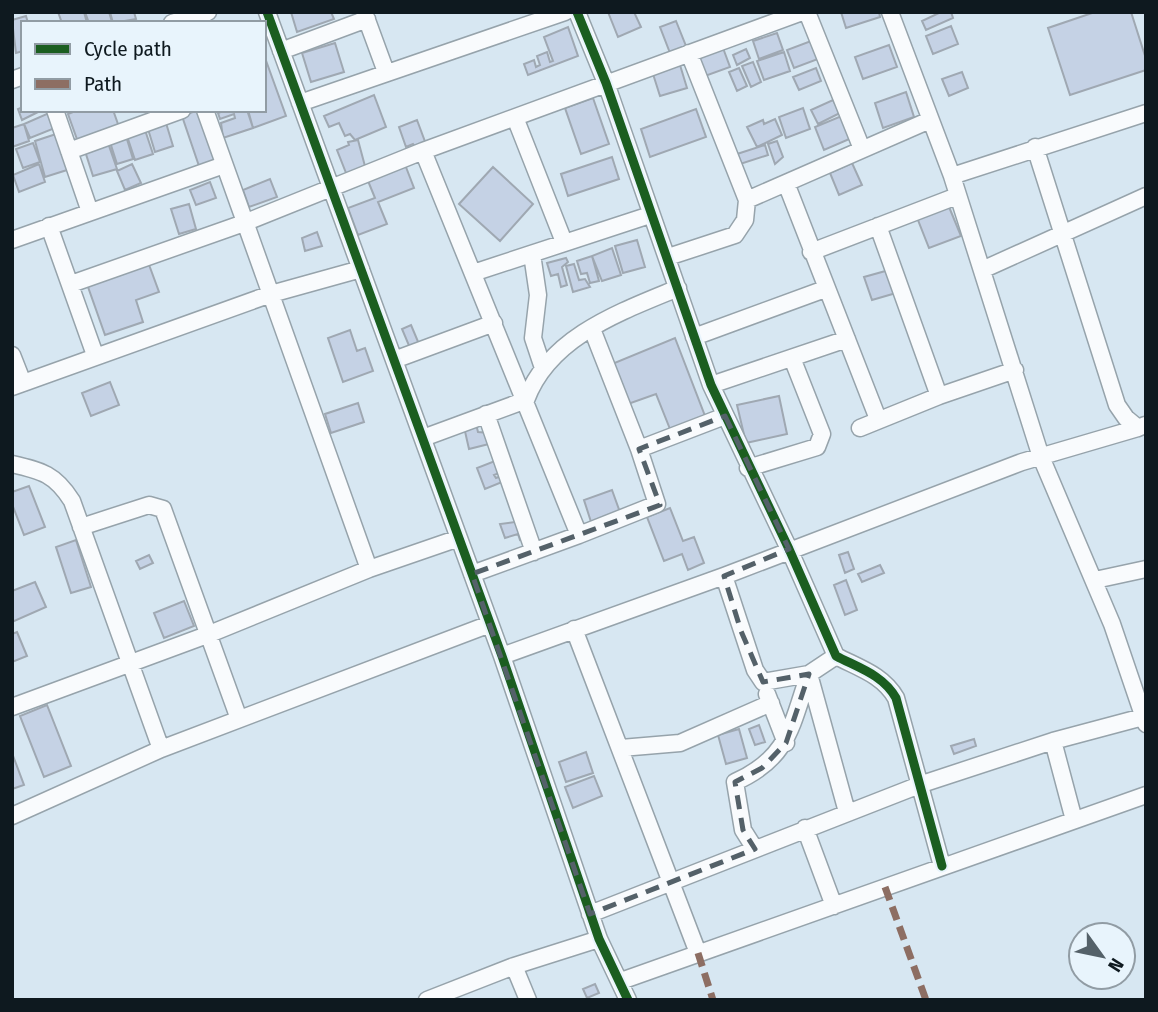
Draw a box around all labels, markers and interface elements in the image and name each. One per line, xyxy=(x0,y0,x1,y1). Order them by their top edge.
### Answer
legend xyxy=(21,21,266,112)
text: Cycle path xyxy=(84,36,172,62)
text: Path xyxy=(84,71,122,97)
north arrow xyxy=(1067,921,1137,991)
text: N xyxy=(1103,954,1129,976)

